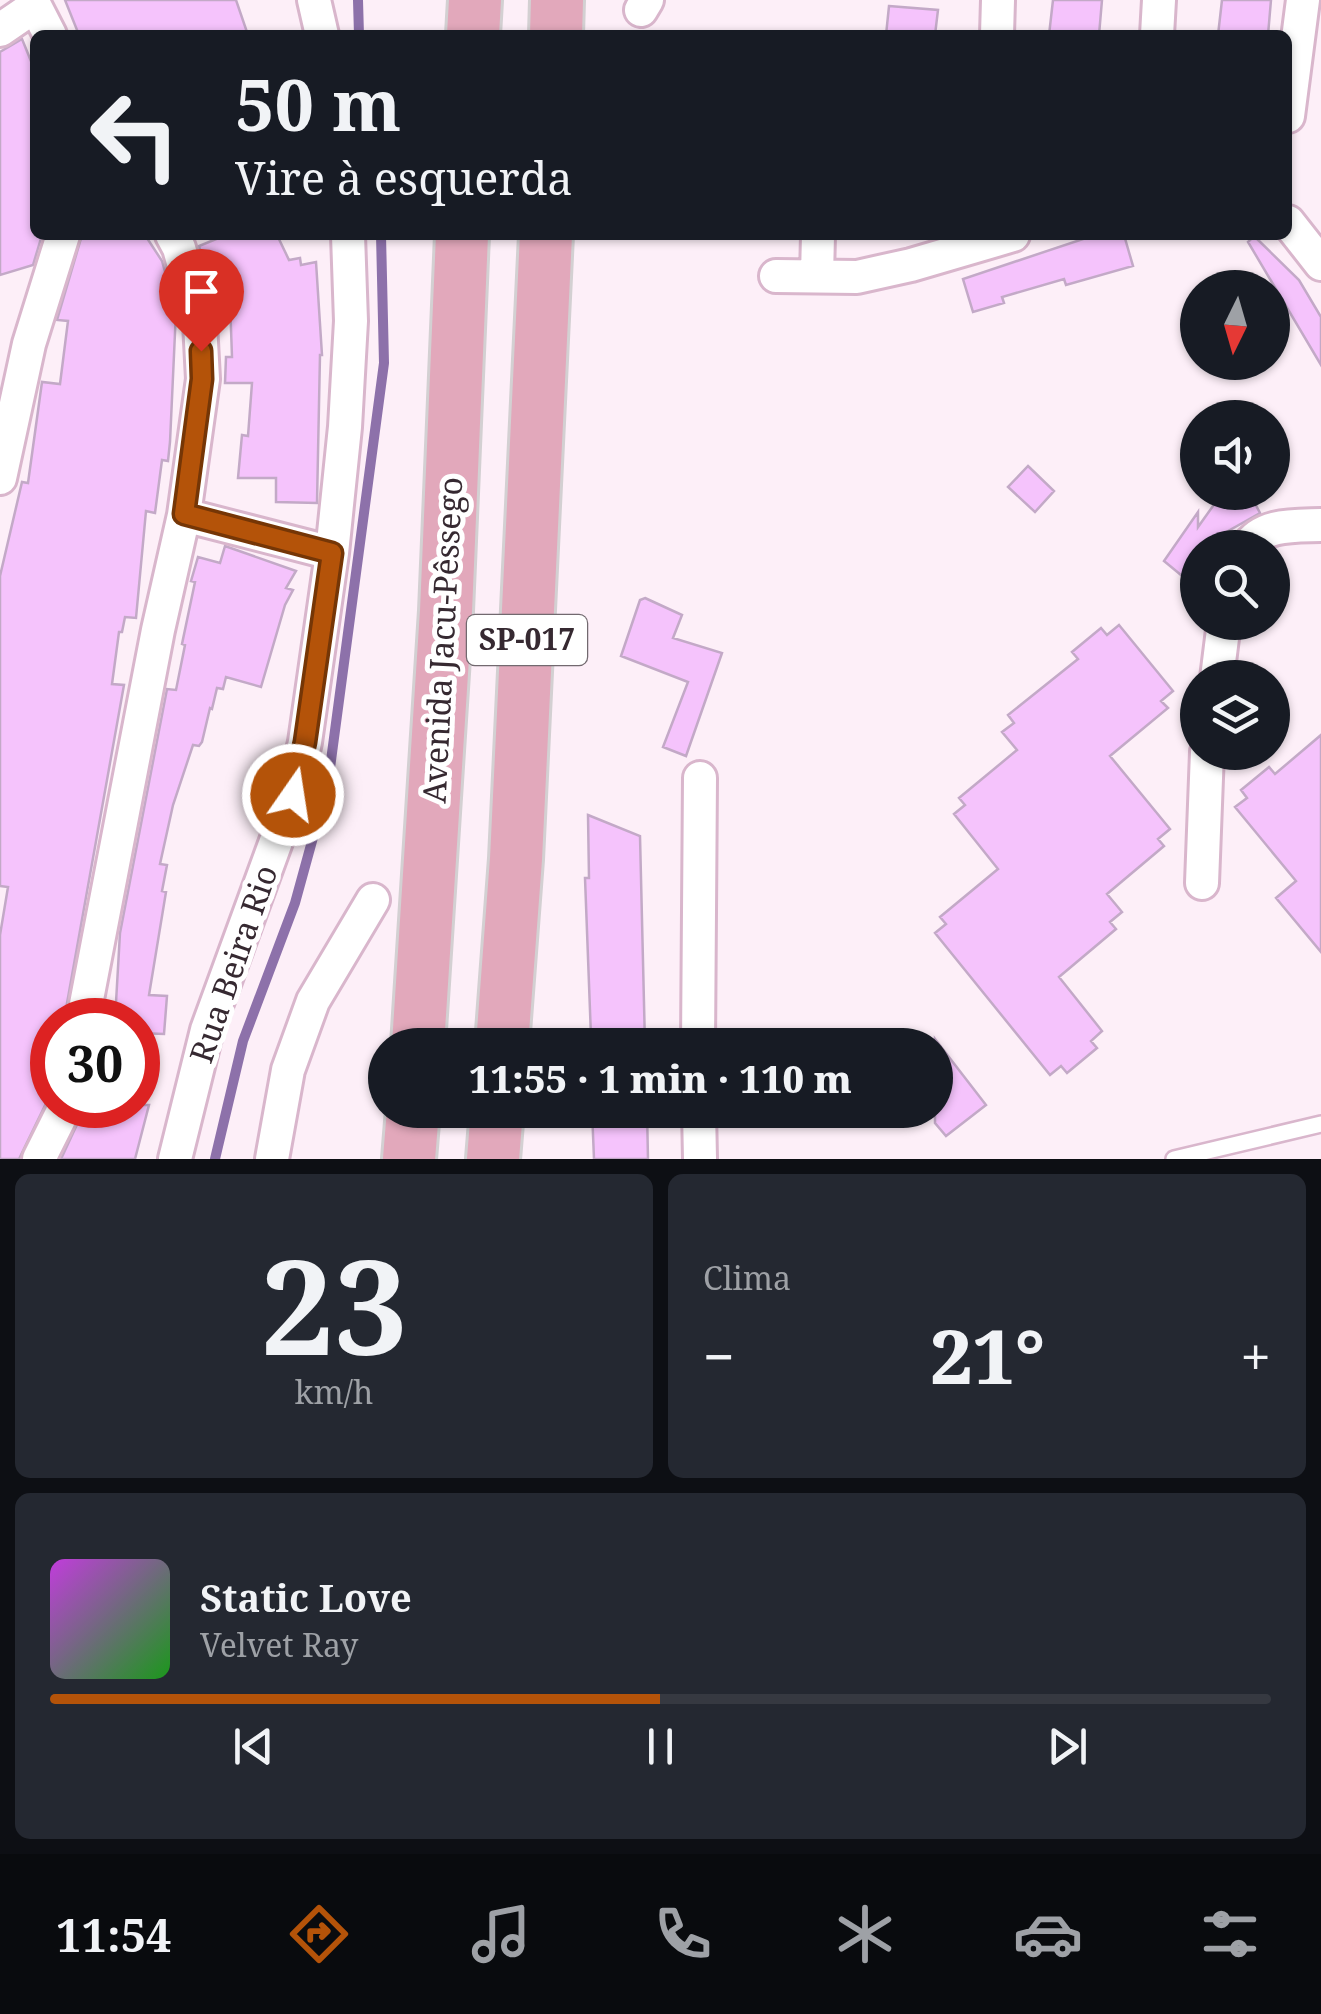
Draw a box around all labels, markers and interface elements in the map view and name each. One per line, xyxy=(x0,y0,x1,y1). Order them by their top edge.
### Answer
text: 50 m xyxy=(235,56,401,152)
icon: left xyxy=(70,70,200,200)
text: Vire à esquerda xyxy=(235,147,573,208)
pin xyxy=(159,249,244,352)
icon: arrive xyxy=(174,264,229,319)
north arrow xyxy=(1180,270,1290,380)
map controls xyxy=(1180,270,1290,770)
button: sound xyxy=(1180,400,1290,510)
street label: Avenida Jacu-Pêssego xyxy=(411,476,472,804)
button: search xyxy=(1180,530,1290,640)
road number: SP-017 xyxy=(467,615,587,665)
button: layers xyxy=(1180,660,1290,770)
position arrow xyxy=(241,743,345,847)
street label: Rua Beira Rio xyxy=(179,859,287,1068)
speed limit sign: 30 xyxy=(30,998,160,1128)
text: 11:55 · 1 min · 110 m xyxy=(469,1052,852,1104)
text: 23 xyxy=(261,1216,407,1393)
text: Clima xyxy=(703,1256,791,1299)
text: 21° xyxy=(930,1304,1045,1406)
text: − xyxy=(703,1318,735,1393)
text: + xyxy=(1240,1318,1271,1393)
text: km/h xyxy=(295,1370,373,1413)
text: Static Love xyxy=(200,1571,412,1623)
text: Velvet Ray xyxy=(200,1623,358,1666)
icon: previous xyxy=(226,1719,281,1774)
icon: pause xyxy=(633,1719,688,1774)
icon: next xyxy=(1040,1719,1095,1774)
icon: directions xyxy=(284,1899,354,1969)
icon: music xyxy=(466,1899,536,1969)
icon: phone xyxy=(648,1899,718,1969)
icon: climate xyxy=(830,1899,900,1969)
icon: car xyxy=(1013,1899,1083,1969)
icon: filters xyxy=(1195,1899,1265,1969)
text: 11:54 xyxy=(56,1904,172,1965)

